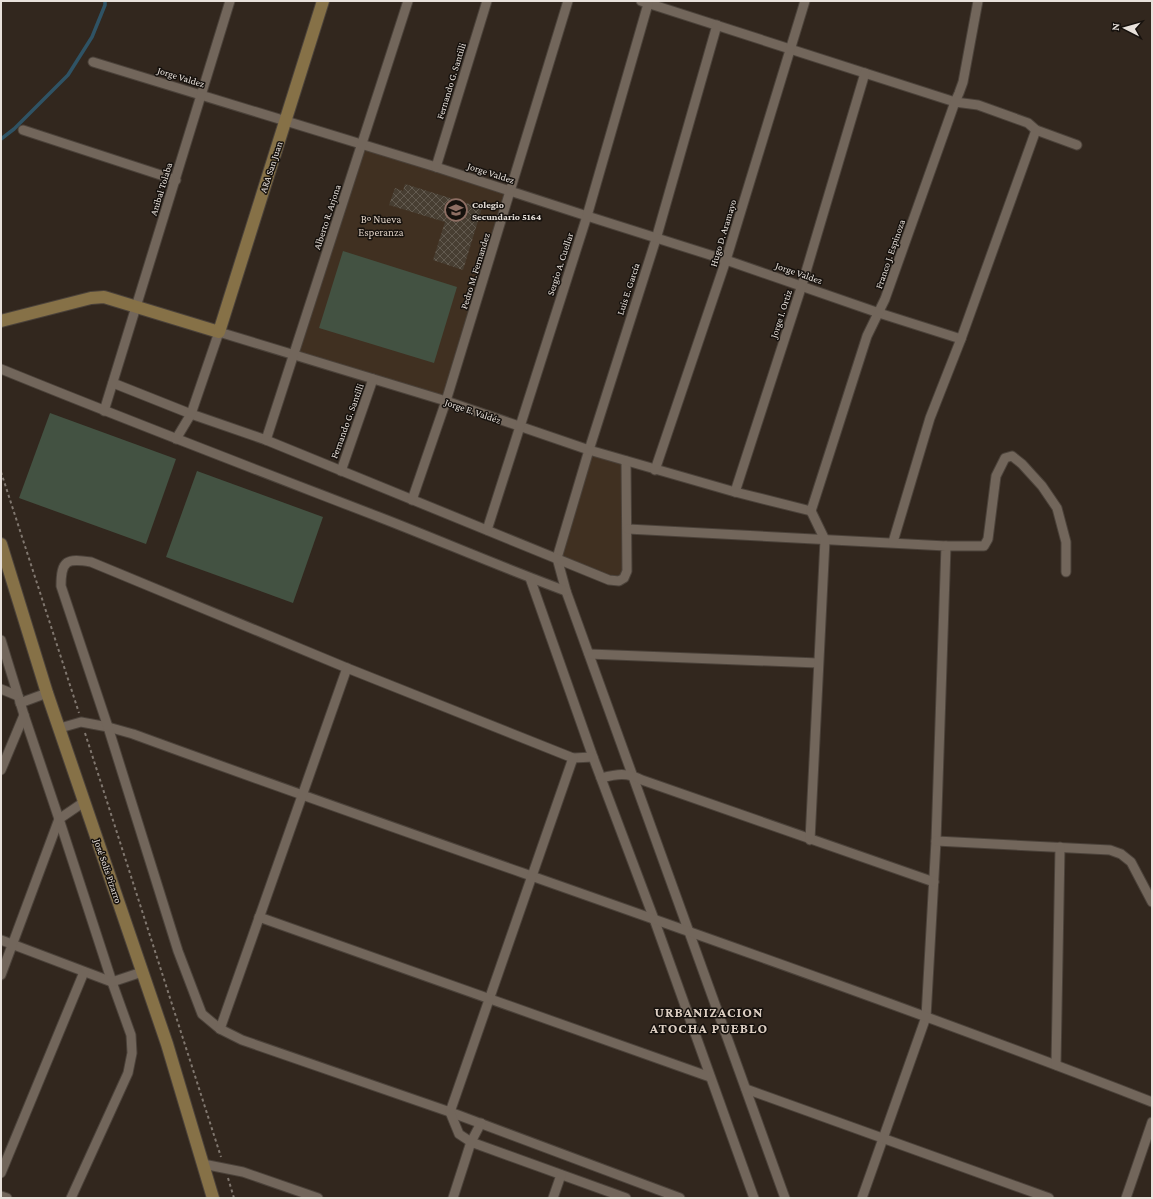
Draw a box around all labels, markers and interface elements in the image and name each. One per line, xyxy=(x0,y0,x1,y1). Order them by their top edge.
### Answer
north arrow xyxy=(1105,8,1145,48)
text: N xyxy=(1109,22,1121,31)
street label: Fernando G. Santilli xyxy=(434,41,468,120)
street label: Jorge Valdez xyxy=(155,64,206,89)
street label: ARA San Juan xyxy=(258,139,285,194)
street label: Jorge Valdez xyxy=(465,160,516,186)
street label: Anibal Tolaba xyxy=(148,161,174,217)
street label: Alberto R. Arjona xyxy=(311,183,344,251)
school or university icon: Colegio Secundario 5164 xyxy=(443,197,469,223)
street label: Hugo D. Aramayo xyxy=(708,198,738,268)
place label: Colegio Secundario 5164 xyxy=(472,199,542,222)
district label: Bº Nueva Esperanza xyxy=(358,213,404,239)
street label: Franco J. Espinoza xyxy=(873,218,907,290)
street label: Sergio A. Cuellar xyxy=(545,231,576,297)
street label: Pedro M. Fernandez xyxy=(458,232,492,310)
street label: Jorge Valdez xyxy=(773,260,824,286)
street label: Luis E. García xyxy=(614,261,642,316)
street label: Jorge I. Ortiz xyxy=(768,289,794,340)
street label: Fernando G. Santilli xyxy=(328,382,366,460)
street label: Jorge E. Valdéz xyxy=(443,396,502,426)
street label: José Solís Pizarro xyxy=(92,837,124,905)
district label: URBANIZACION ATOCHA PUEBLO xyxy=(649,1004,768,1036)

